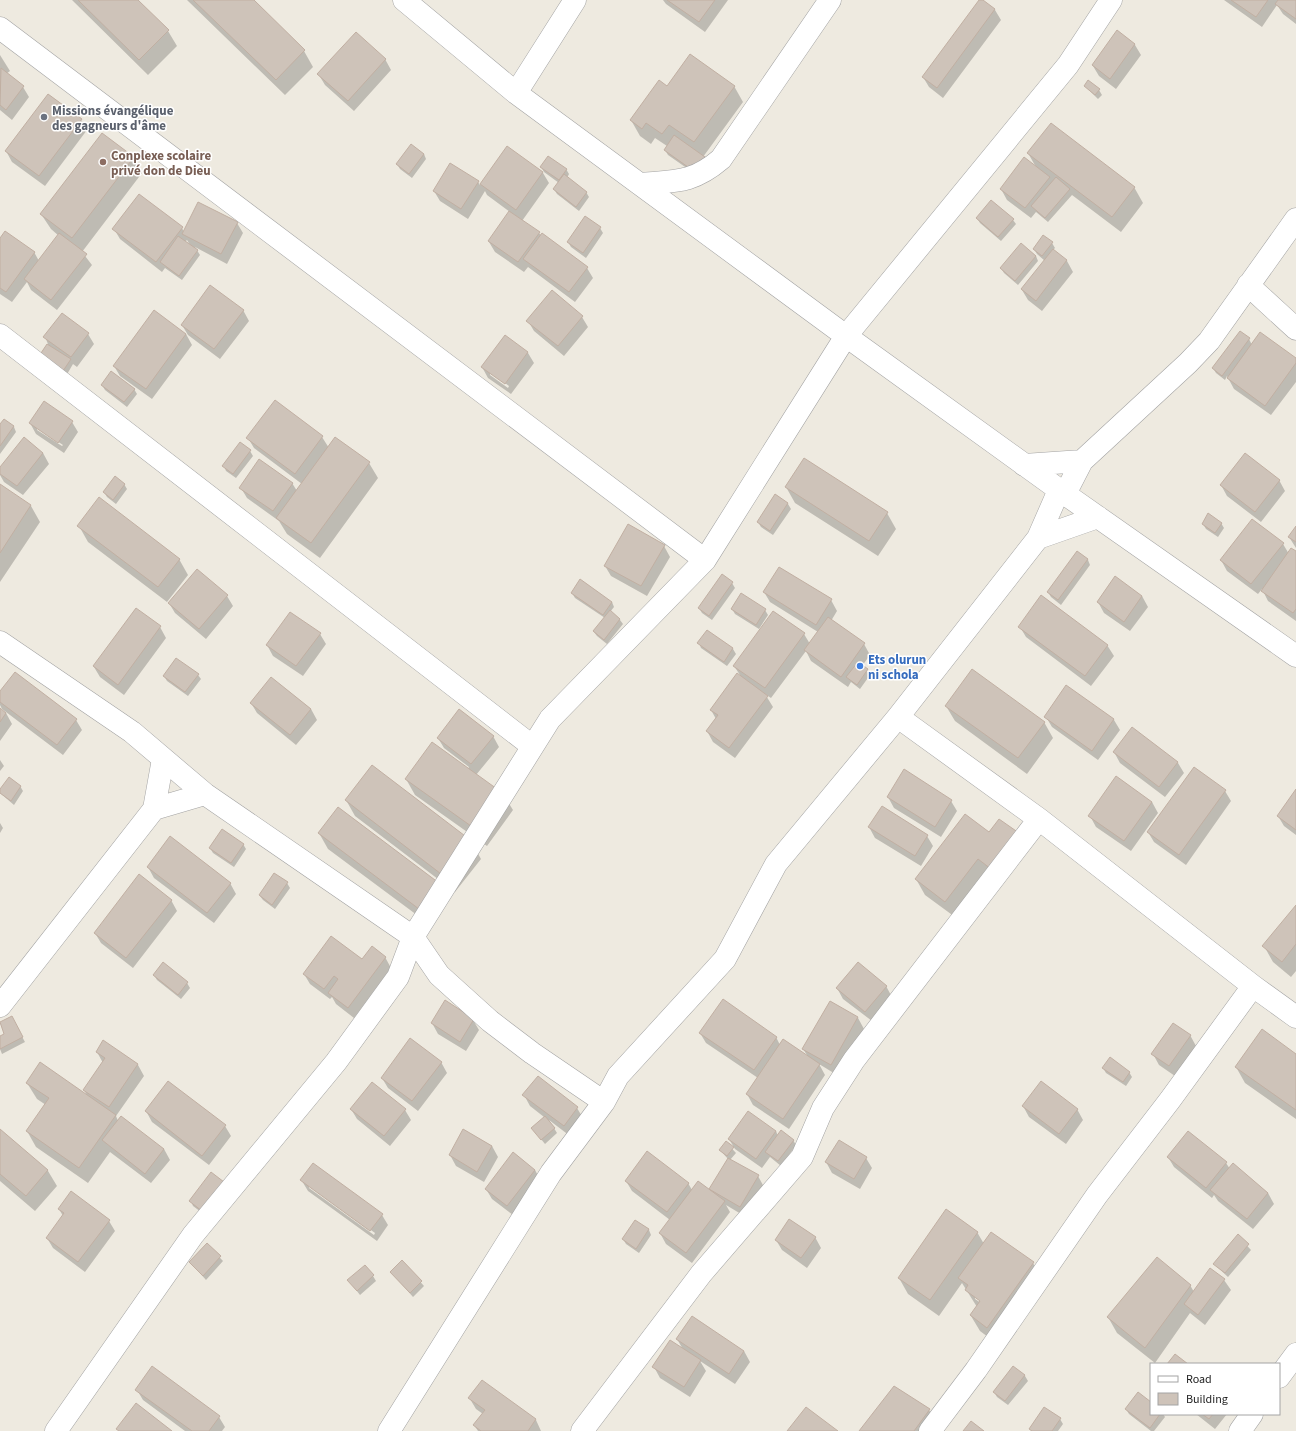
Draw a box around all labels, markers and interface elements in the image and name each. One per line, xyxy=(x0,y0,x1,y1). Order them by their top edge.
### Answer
place label: Missions évangélique des gagneurs d'âme xyxy=(52,102,174,135)
marker: Missions évangélique des gagneurs d'âme xyxy=(39,112,49,122)
place label: Conplexe scolaire privé don de Dieu xyxy=(111,147,211,180)
marker: Conplexe scolaire privé don de Dieu xyxy=(98,157,108,167)
place label: Ets olurun ni schola xyxy=(868,651,926,684)
marker: Ets olurun ni schola xyxy=(855,661,865,671)
legend xyxy=(1150,1363,1280,1415)
text: Road xyxy=(1186,1371,1212,1388)
text: Building xyxy=(1186,1391,1228,1408)

